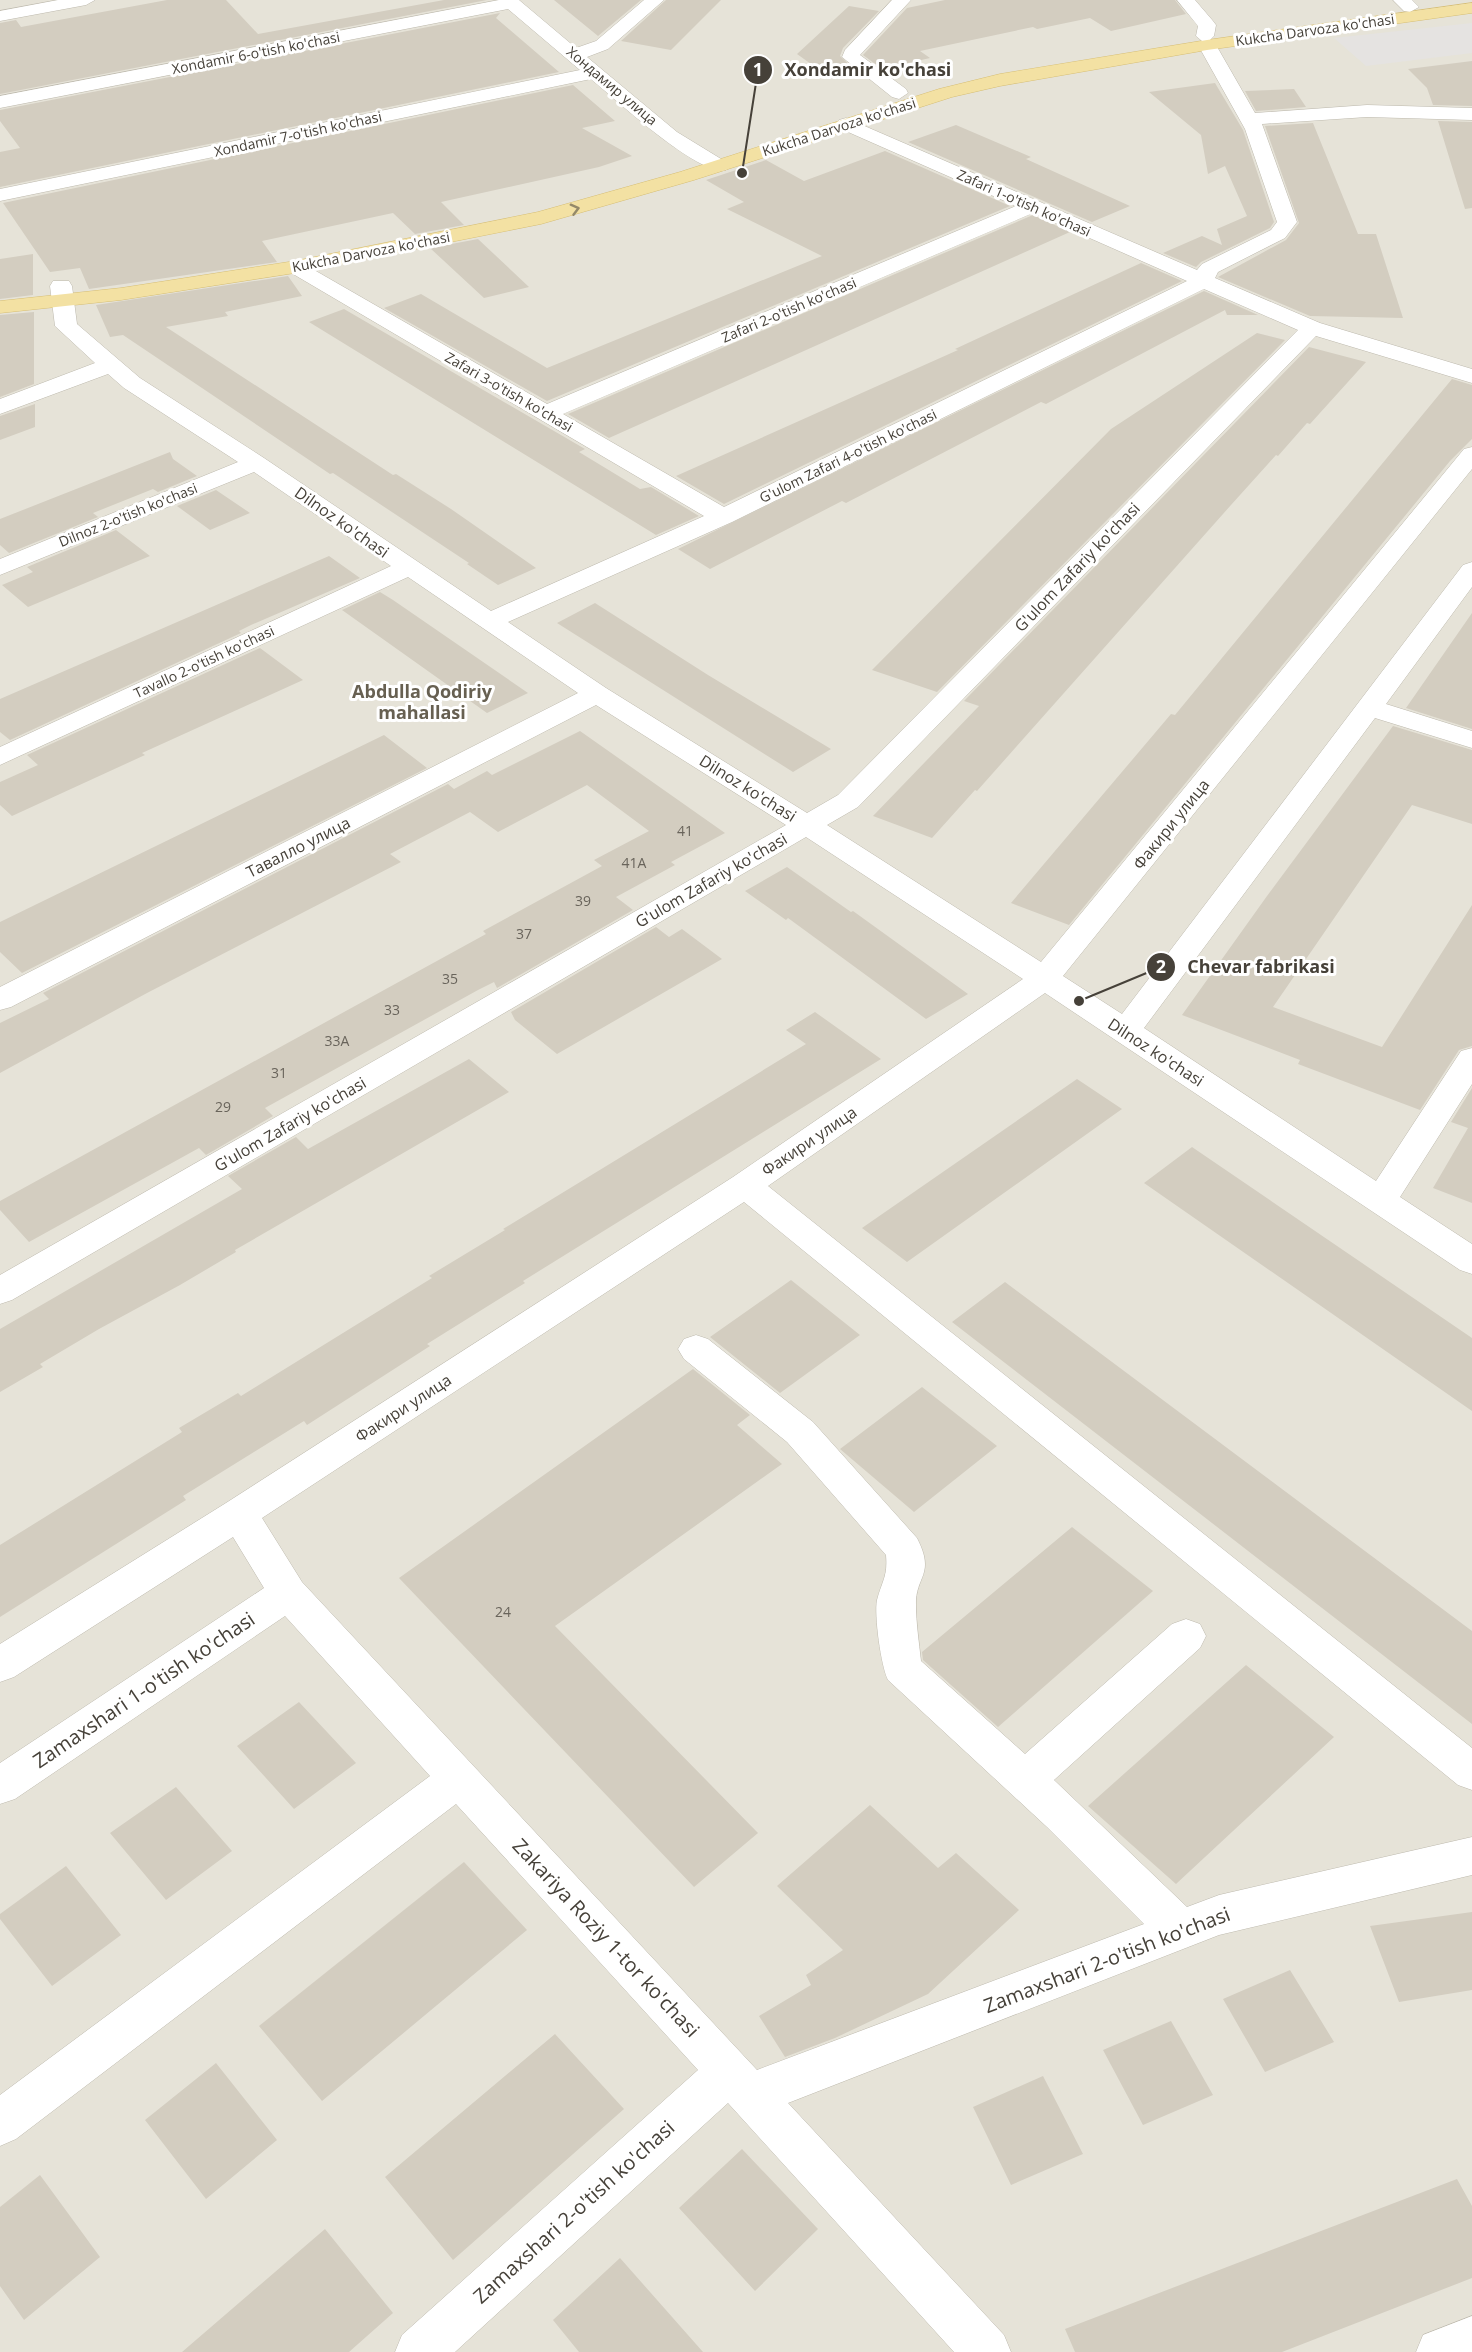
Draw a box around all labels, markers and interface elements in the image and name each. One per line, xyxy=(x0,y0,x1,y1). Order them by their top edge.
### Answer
street label: Kukcha Darvoza ko'chasi xyxy=(1234,9,1396,50)
street label: Xondamir 6-o'tish ko'chasi xyxy=(170,27,342,78)
street label: Хондамир улица xyxy=(563,42,662,129)
callout: Xondamir ko'chasi xyxy=(743,52,963,88)
text: 1 xyxy=(753,57,763,81)
text: Xondamir ko'chasi xyxy=(785,57,951,81)
street label: Kukcha Darvoza ko'chasi xyxy=(760,93,918,160)
street label: Xondamir 7-o'tish ko'chasi xyxy=(212,106,383,161)
street label: Zafari 1-o'tish ko'chasi xyxy=(954,164,1094,241)
one-way arrow xyxy=(569,204,579,216)
street label: Kukcha Darvoza ko'chasi xyxy=(290,227,451,276)
street label: Zafari 2-o'tish ko'chasi xyxy=(718,273,859,347)
street label: Zafari 3-o'tish ko'chasi xyxy=(442,347,577,436)
street label: G'ulom Zafari 4-o'tish ko'chasi xyxy=(756,404,940,507)
street label: Dilnoz 2-o'tish ko'chasi xyxy=(56,478,200,551)
street label: Dilnoz ko'chasi xyxy=(290,481,394,563)
street label: G'ulom Zafariy ko'chasi xyxy=(1009,497,1145,637)
street label: Tavallo 2-o'tish ko'chasi xyxy=(130,621,277,702)
district label: Abdulla Qodiriy mahallasi xyxy=(352,679,493,724)
street label: Dilnoz ko'chasi xyxy=(695,749,801,827)
street label: Факири улица xyxy=(1128,774,1214,874)
street label: Тавалло улица xyxy=(242,811,354,883)
house number: 41 xyxy=(677,821,693,840)
street label: G'ulom Zafariy ko'chasi xyxy=(631,827,791,933)
house number: 41A xyxy=(622,853,647,872)
house number: 39 xyxy=(575,891,591,910)
house number: 37 xyxy=(516,924,532,943)
callout: Chevar fabrikasi xyxy=(1146,949,1347,985)
text: 2 xyxy=(1156,954,1166,978)
text: Chevar fabrikasi xyxy=(1187,954,1335,978)
house number: 35 xyxy=(442,969,458,988)
house number: 33 xyxy=(384,1000,400,1019)
street label: Dilnoz ko'chasi xyxy=(1104,1013,1208,1091)
house number: 33A xyxy=(325,1031,350,1050)
house number: 31 xyxy=(271,1063,287,1082)
street label: G'ulom Zafariy ko'chasi xyxy=(210,1071,370,1177)
house number: 29 xyxy=(215,1097,231,1116)
street label: Факири улица xyxy=(757,1101,861,1181)
street label: Факири улица xyxy=(351,1369,455,1447)
house number: 24 xyxy=(495,1602,511,1621)
street label: Zamaxshari 1-o'tish ko'chasi xyxy=(28,1605,260,1774)
street label: Zakariya Roziy 1-tor ko'chasi xyxy=(507,1832,706,2043)
street label: Zamaxshari 2-o'tish ko'chasi xyxy=(980,1900,1234,2019)
street label: Zamaxshari 2-o'tish ko'chasi xyxy=(467,2114,680,2309)

